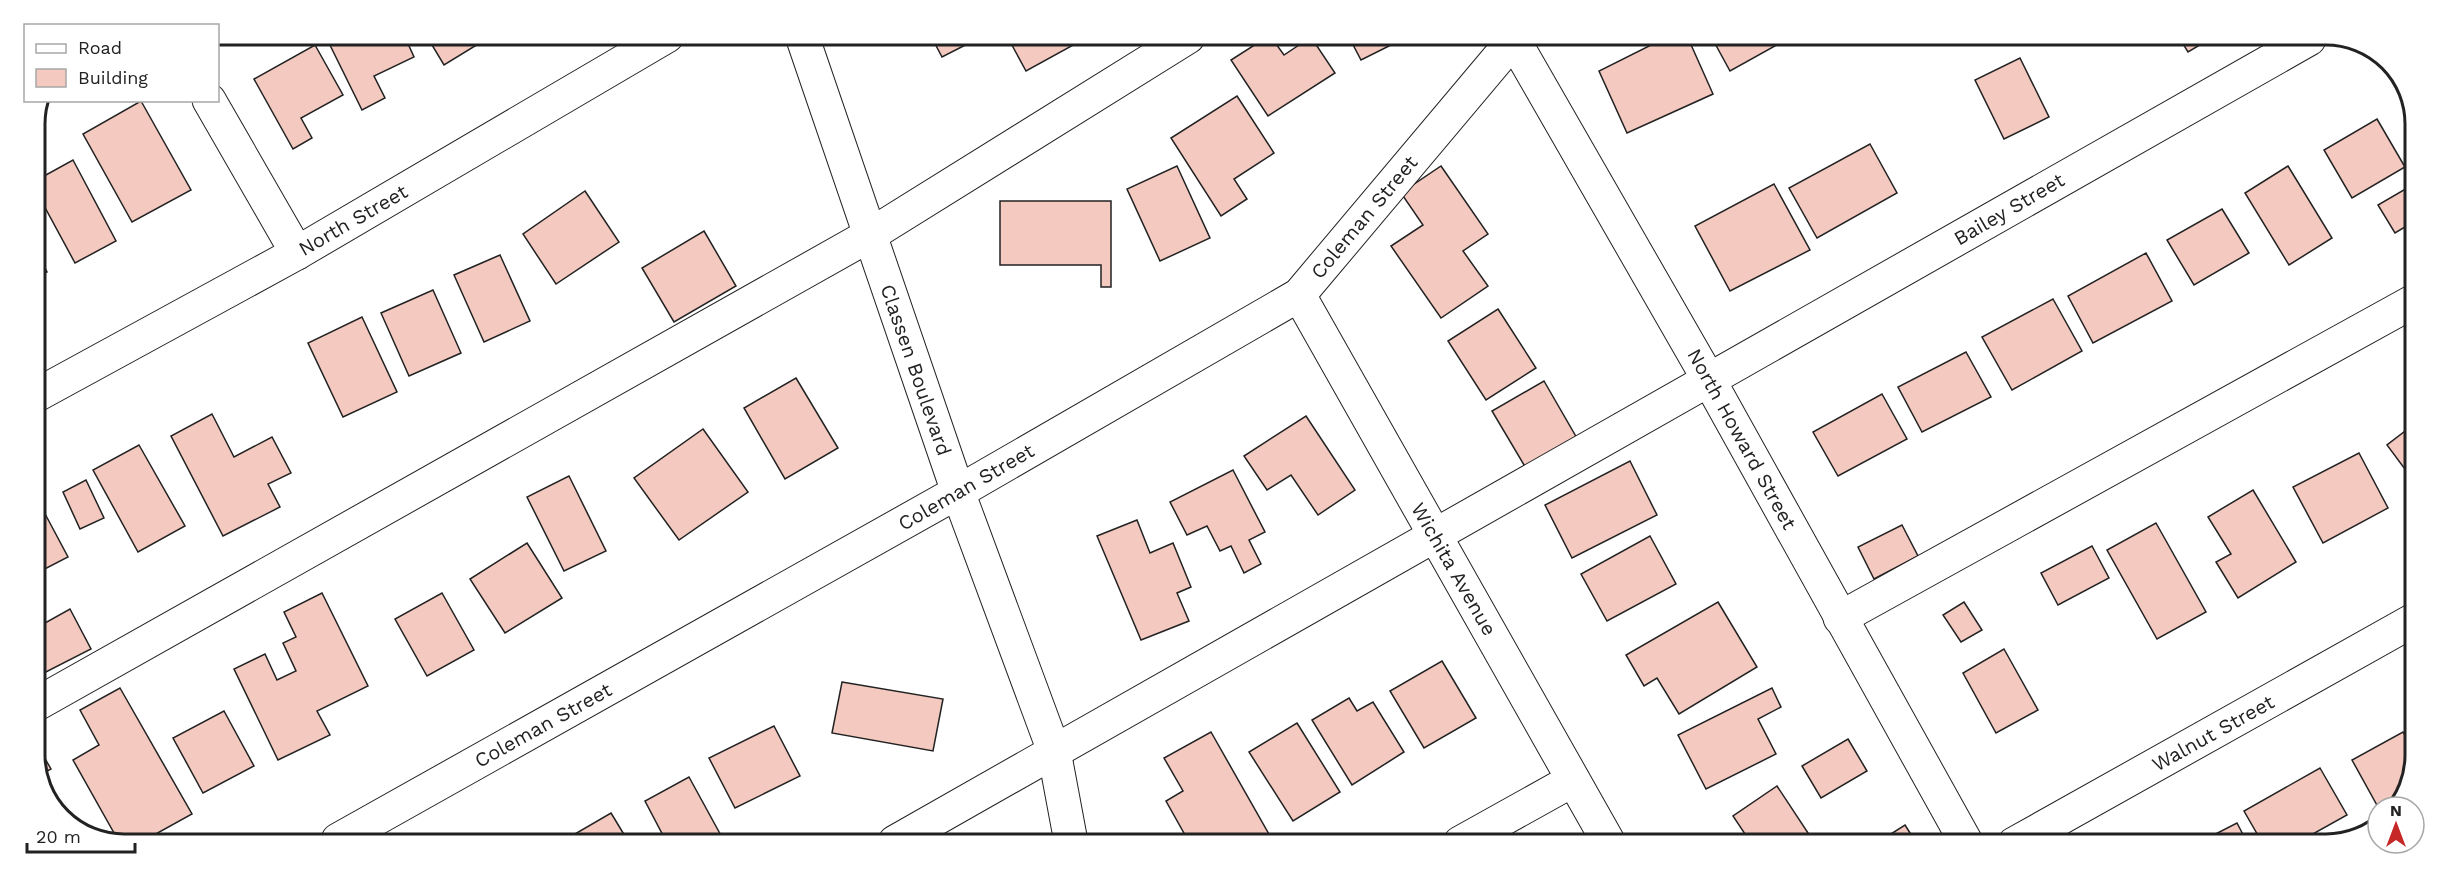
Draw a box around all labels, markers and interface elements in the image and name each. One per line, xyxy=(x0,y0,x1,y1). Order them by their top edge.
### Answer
legend xyxy=(24,24,219,102)
text: Road xyxy=(78,37,122,58)
text: Building xyxy=(78,67,148,88)
street label: Coleman Street xyxy=(1306,150,1423,283)
street label: Bailey Street xyxy=(1949,167,2069,250)
street label: North Street xyxy=(294,179,412,261)
street label: Classen Boulevard xyxy=(875,281,957,459)
street label: North Howard Street xyxy=(1682,344,1802,534)
street label: Coleman Street xyxy=(894,438,1039,536)
street label: Wichita Avenue xyxy=(1406,498,1502,640)
street label: Coleman Street xyxy=(470,677,616,773)
street label: Walnut Street xyxy=(2148,689,2279,776)
north arrow xyxy=(2366,795,2426,855)
text: N xyxy=(2390,801,2402,820)
scale bar xyxy=(27,816,135,854)
text: 20 m xyxy=(36,826,81,847)

